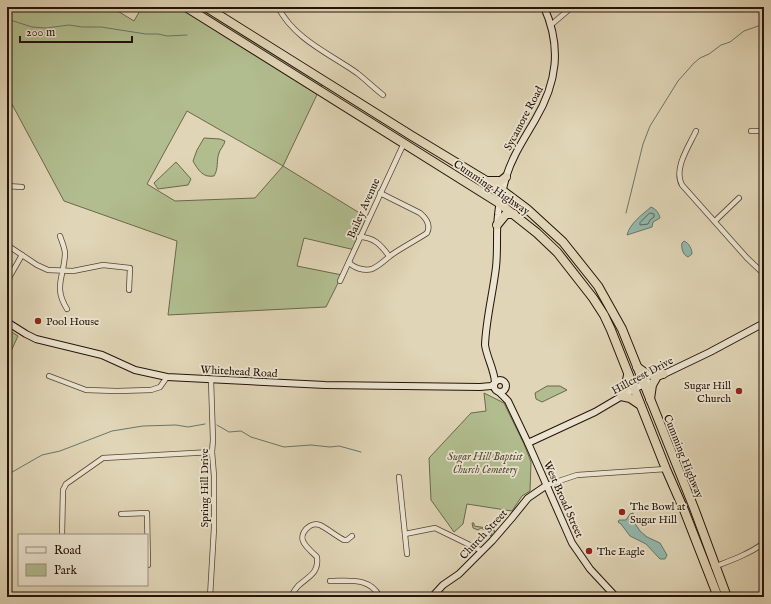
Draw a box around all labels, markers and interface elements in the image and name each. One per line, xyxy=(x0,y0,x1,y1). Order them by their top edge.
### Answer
scale bar xyxy=(20,18,132,44)
text: 200 m xyxy=(26,25,55,40)
street label: Sycamore Road xyxy=(501,84,547,153)
street label: Cumming Highway xyxy=(451,157,533,219)
street label: Bailey Avenue xyxy=(344,176,383,241)
place label: Pool House xyxy=(46,315,99,329)
marker: Pool House xyxy=(33,316,43,326)
street label: Hillcrest Drive xyxy=(609,354,676,398)
street label: Whitehead Road xyxy=(200,363,278,381)
place label: Sugar Hill Church xyxy=(684,379,731,406)
marker: Sugar Hill Church xyxy=(734,386,744,396)
street label: Cumming Highway xyxy=(660,412,706,501)
street label: Spring Hill Drive xyxy=(198,448,212,528)
park label: Sugar Hill Baptist Church Cemetery xyxy=(447,450,523,477)
street label: West Broad Street xyxy=(540,459,586,540)
place label: The Bowl at Sugar Hill xyxy=(630,500,686,527)
street label: Church Street xyxy=(457,506,511,563)
marker: The Bowl at Sugar Hill xyxy=(617,507,627,517)
legend xyxy=(18,534,148,586)
text: Road xyxy=(54,543,82,558)
place label: The Eagle xyxy=(597,545,645,559)
marker: The Eagle xyxy=(584,546,594,556)
text: Park xyxy=(54,563,77,578)

